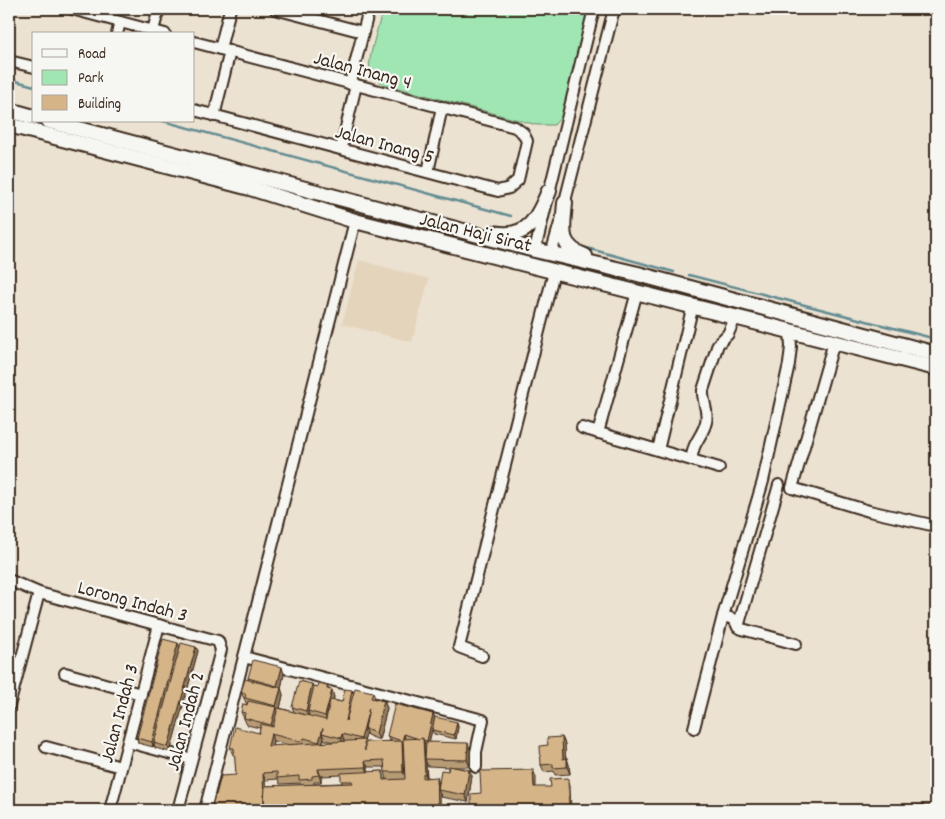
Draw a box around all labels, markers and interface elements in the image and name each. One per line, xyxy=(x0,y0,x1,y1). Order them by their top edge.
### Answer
legend xyxy=(32,32,195,122)
text: Road xyxy=(78,44,106,66)
street label: Jalan Inang 4 xyxy=(310,45,414,98)
text: Park xyxy=(78,68,104,90)
text: Building xyxy=(78,94,121,116)
street label: Jalan Inang 5 xyxy=(332,119,437,173)
street label: Jalan Haji Sirat xyxy=(416,206,534,261)
street label: Lorong Indah 3 xyxy=(74,575,190,631)
street label: Jalan Indah 3 xyxy=(94,661,148,766)
street label: Jalan Indah 2 xyxy=(160,669,214,774)

